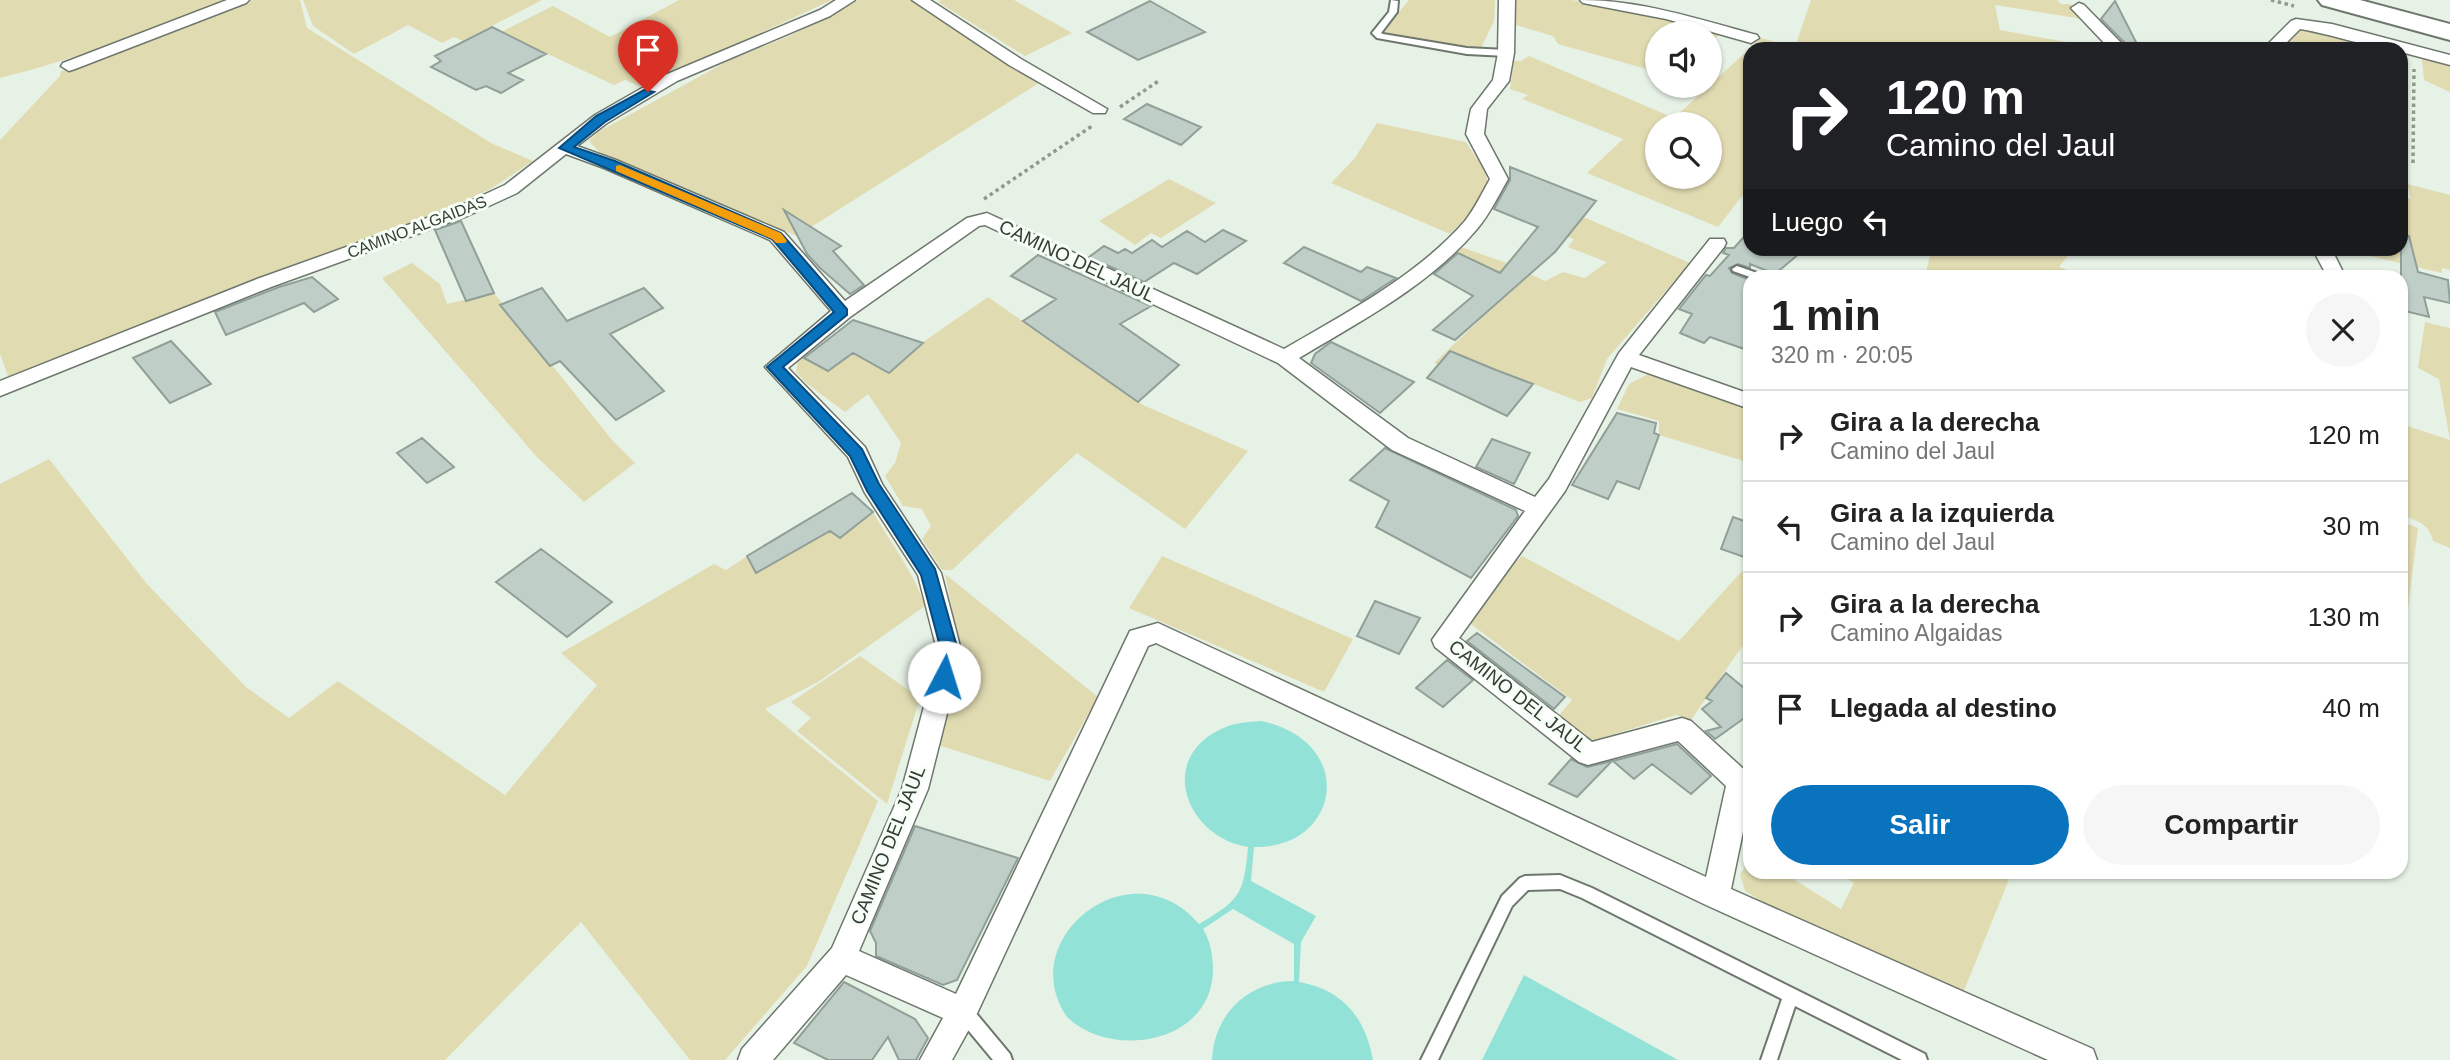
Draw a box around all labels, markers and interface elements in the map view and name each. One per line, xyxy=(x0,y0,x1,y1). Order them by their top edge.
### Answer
pin xyxy=(618,20,678,92)
map controls xyxy=(1645,21,1722,189)
button: sound xyxy=(1645,21,1722,98)
icon: arrive xyxy=(629,31,667,69)
icon: right xyxy=(1771,70,1862,161)
text: 120 m xyxy=(1886,70,2025,124)
button: search xyxy=(1645,112,1722,189)
text: Camino del Jaul xyxy=(1886,127,2115,163)
street label: CAMINO ALGAIDAS xyxy=(345,193,489,261)
icon: left xyxy=(1857,203,1895,241)
text: Luego xyxy=(1771,207,1843,237)
street label: CAMINO DEL JAUL xyxy=(996,216,1158,306)
text: 1 min xyxy=(1771,292,1881,339)
button: close xyxy=(2306,293,2380,367)
text: 320 m · 20:05 xyxy=(1771,342,1913,368)
text: Gira a la derecha xyxy=(1830,407,2040,437)
icon: right xyxy=(1771,417,1809,455)
text: 120 m xyxy=(2308,420,2380,450)
text: Camino del Jaul xyxy=(1830,438,1995,464)
text: Gira a la izquierda xyxy=(1830,498,2054,528)
icon: left xyxy=(1771,508,1809,546)
text: 30 m xyxy=(2322,511,2380,541)
text: Camino del Jaul xyxy=(1830,529,1995,555)
text: Gira a la derecha xyxy=(1830,589,2040,619)
icon: right xyxy=(1771,599,1809,637)
text: 130 m xyxy=(2308,602,2380,632)
text: Camino Algaidas xyxy=(1830,620,2003,646)
street label: CAMINO DEL JAUL xyxy=(1445,636,1591,756)
position arrow xyxy=(907,640,981,714)
icon: arrive xyxy=(1771,690,1809,728)
text: Llegada al destino xyxy=(1830,693,2057,723)
text: 40 m xyxy=(2322,693,2380,723)
street label: CAMINO DEL JAUL xyxy=(847,763,929,927)
button: Salir xyxy=(1771,785,2069,865)
button: Compartir xyxy=(2083,785,2380,865)

